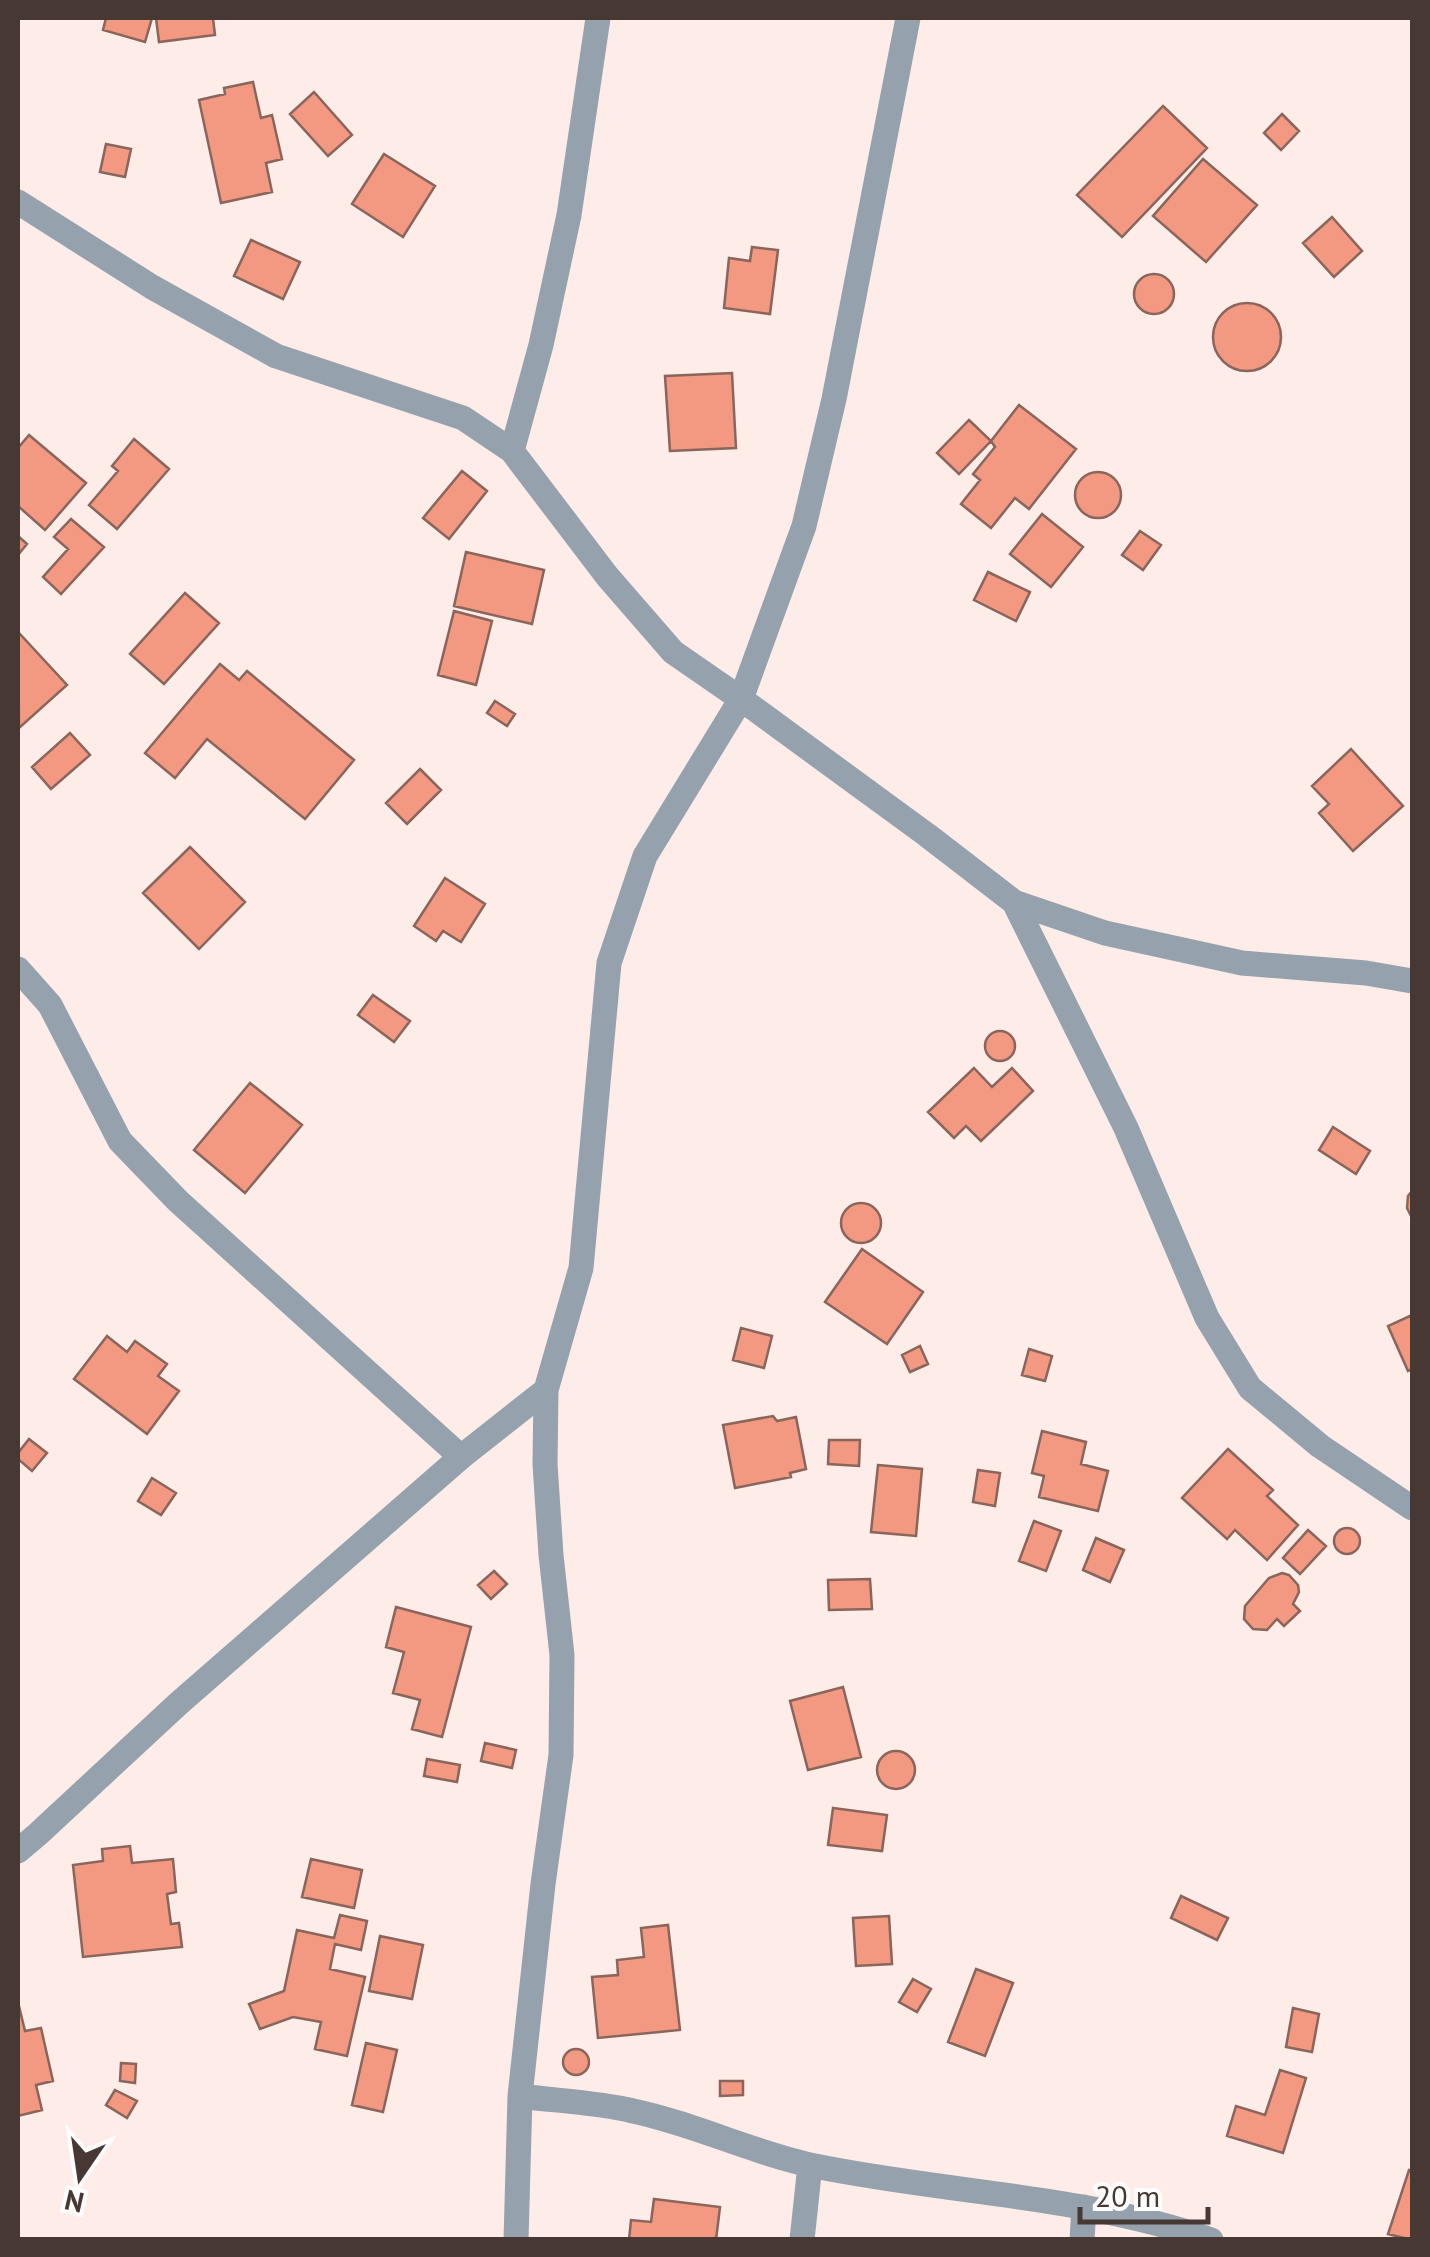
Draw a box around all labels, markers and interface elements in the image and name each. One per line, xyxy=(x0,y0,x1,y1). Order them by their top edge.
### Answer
north arrow xyxy=(30,2127,130,2227)
scale bar xyxy=(1080,2162,1208,2224)
text: 20 m xyxy=(1095,2176,1160,2215)
text: N xyxy=(61,2182,87,2222)

